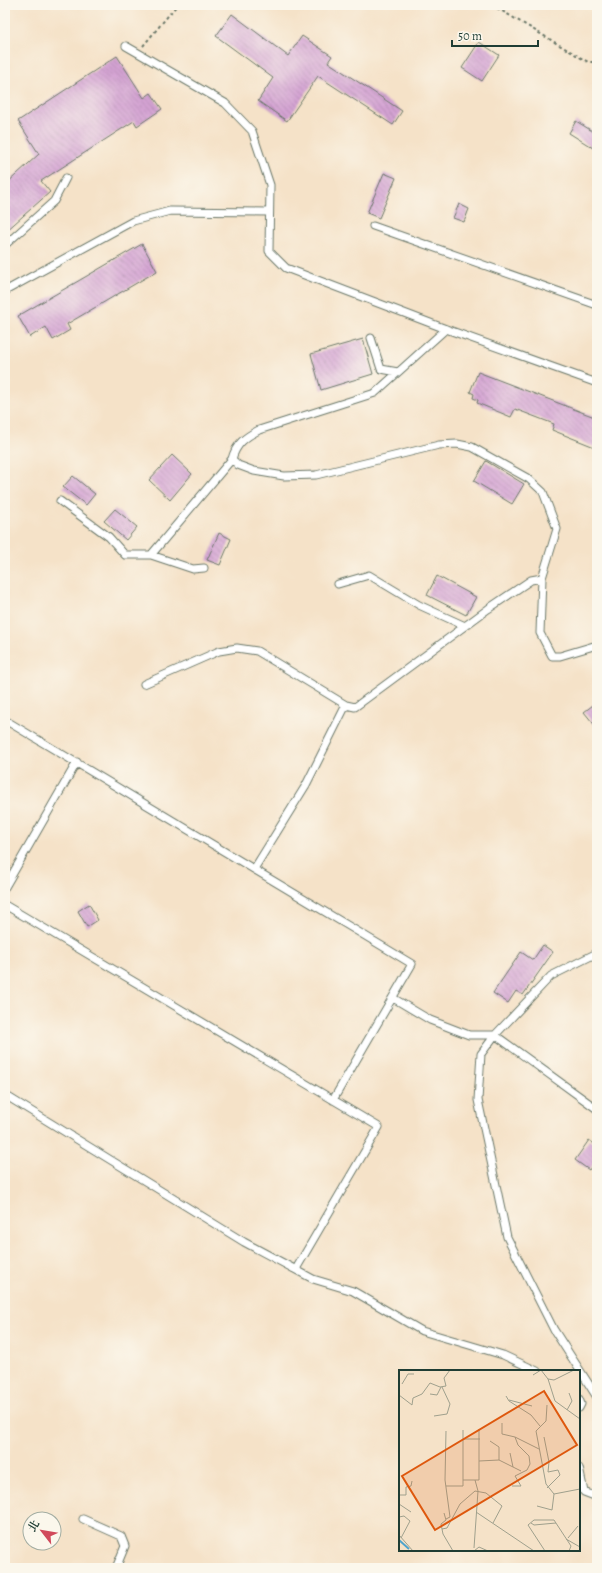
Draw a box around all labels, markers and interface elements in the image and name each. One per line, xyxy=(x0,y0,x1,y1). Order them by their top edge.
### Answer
scale bar xyxy=(452,22,538,48)
text: 50 m xyxy=(458,28,482,44)
inset map xyxy=(399,1370,580,1551)
north arrow xyxy=(22,1511,62,1551)
text: 北 xyxy=(25,1518,43,1535)

